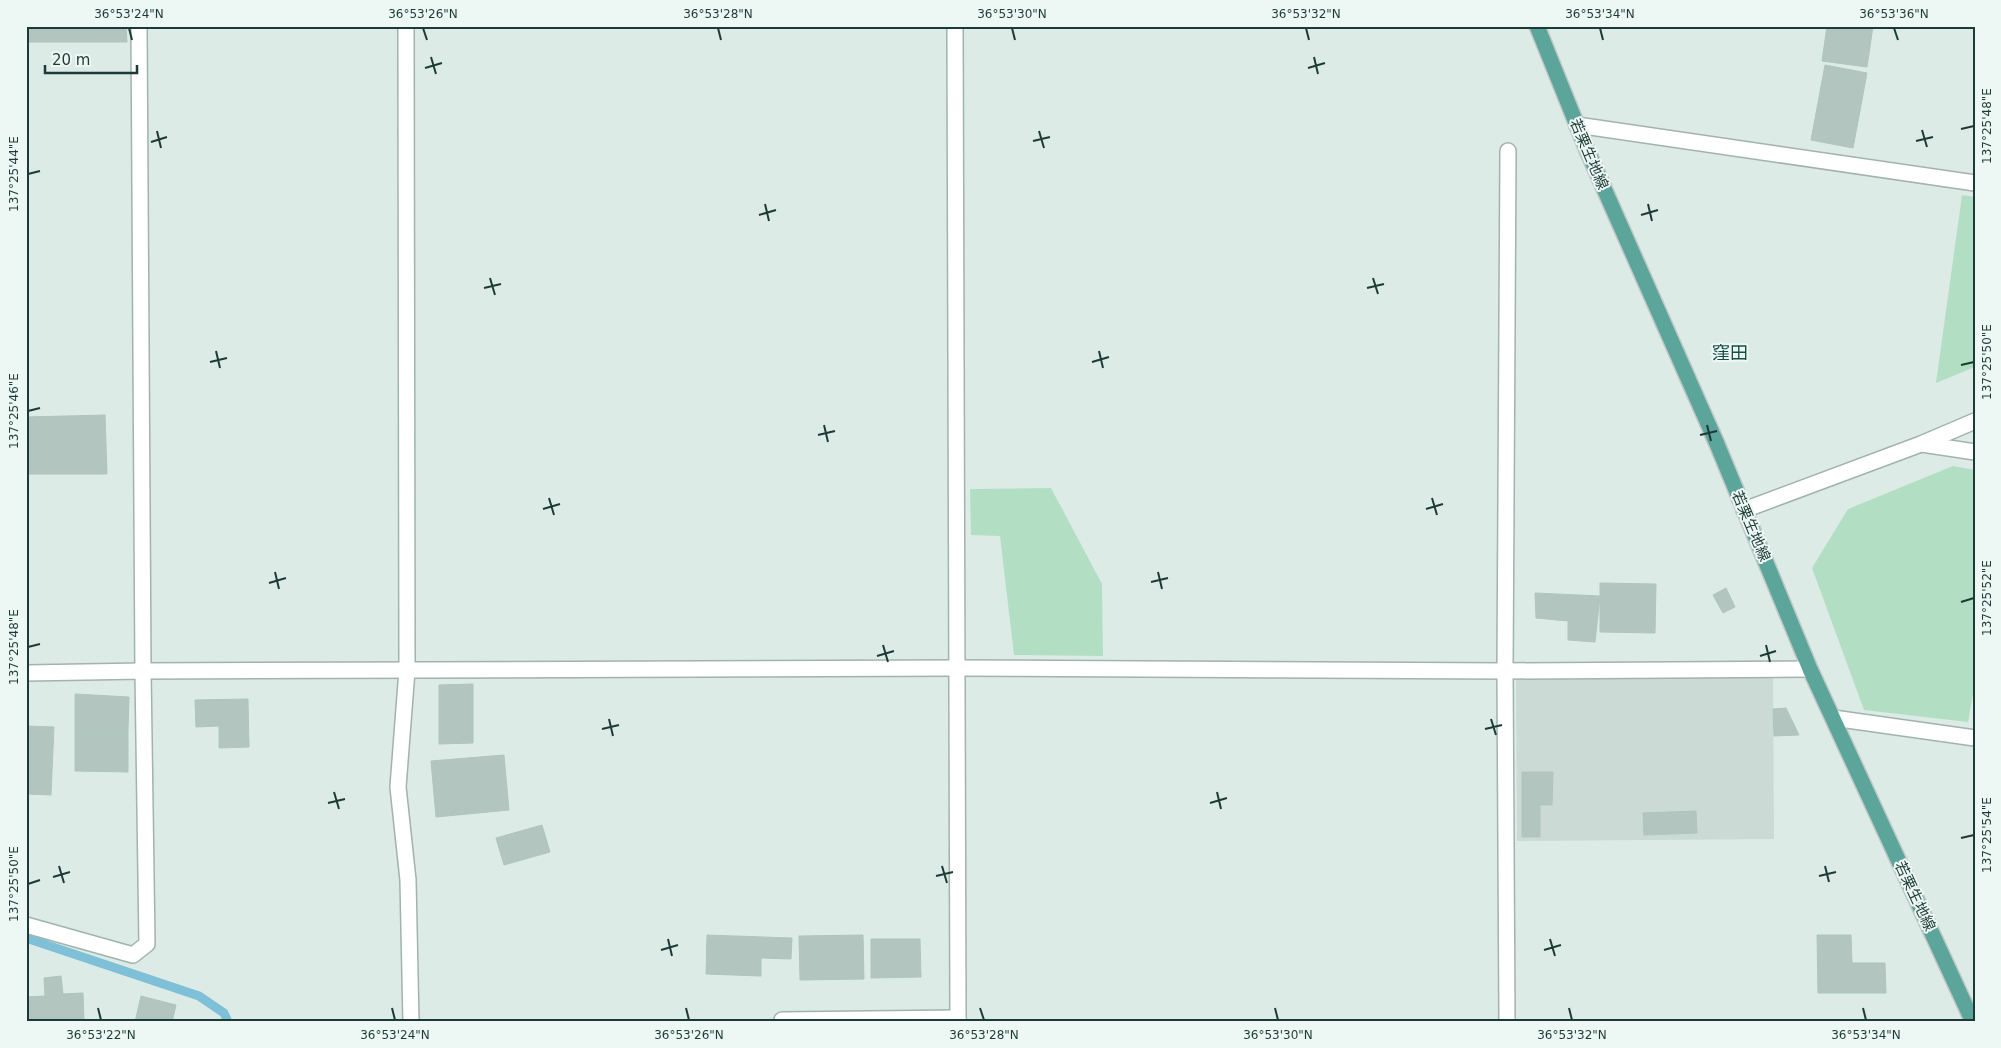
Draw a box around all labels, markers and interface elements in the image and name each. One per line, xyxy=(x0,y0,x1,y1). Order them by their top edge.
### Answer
text: 36°53'24"N xyxy=(94,7,164,21)
text: 36°53'26"N xyxy=(388,7,458,21)
text: 36°53'28"N xyxy=(683,7,753,21)
text: 36°53'30"N xyxy=(977,7,1047,21)
text: 36°53'32"N xyxy=(1271,7,1341,21)
text: 36°53'34"N xyxy=(1565,7,1635,21)
text: 36°53'36"N xyxy=(1859,7,1929,21)
scale bar xyxy=(45,42,138,74)
text: 20 m xyxy=(52,51,90,69)
text: 137°25'48"E xyxy=(1980,88,1994,164)
street label: 若栗生地線 xyxy=(1566,116,1612,192)
text: 137°25'44"E xyxy=(7,136,21,212)
text: 137°25'50"E xyxy=(1980,324,1994,400)
district label: 窪田 xyxy=(1712,342,1748,363)
text: 137°25'46"E xyxy=(7,373,21,449)
street label: 若栗生地線 xyxy=(1728,488,1774,564)
text: 137°25'52"E xyxy=(1980,560,1994,636)
text: 137°25'48"E xyxy=(7,609,21,685)
text: 137°25'54"E xyxy=(1980,797,1994,873)
text: 137°25'50"E xyxy=(7,846,21,922)
street label: 若栗生地線 xyxy=(1891,858,1939,934)
text: 36°53'22"N xyxy=(66,1028,136,1042)
text: 36°53'24"N xyxy=(360,1028,430,1042)
text: 36°53'26"N xyxy=(654,1028,724,1042)
text: 36°53'28"N xyxy=(949,1028,1019,1042)
text: 36°53'30"N xyxy=(1243,1028,1313,1042)
text: 36°53'32"N xyxy=(1537,1028,1607,1042)
text: 36°53'34"N xyxy=(1831,1028,1901,1042)

